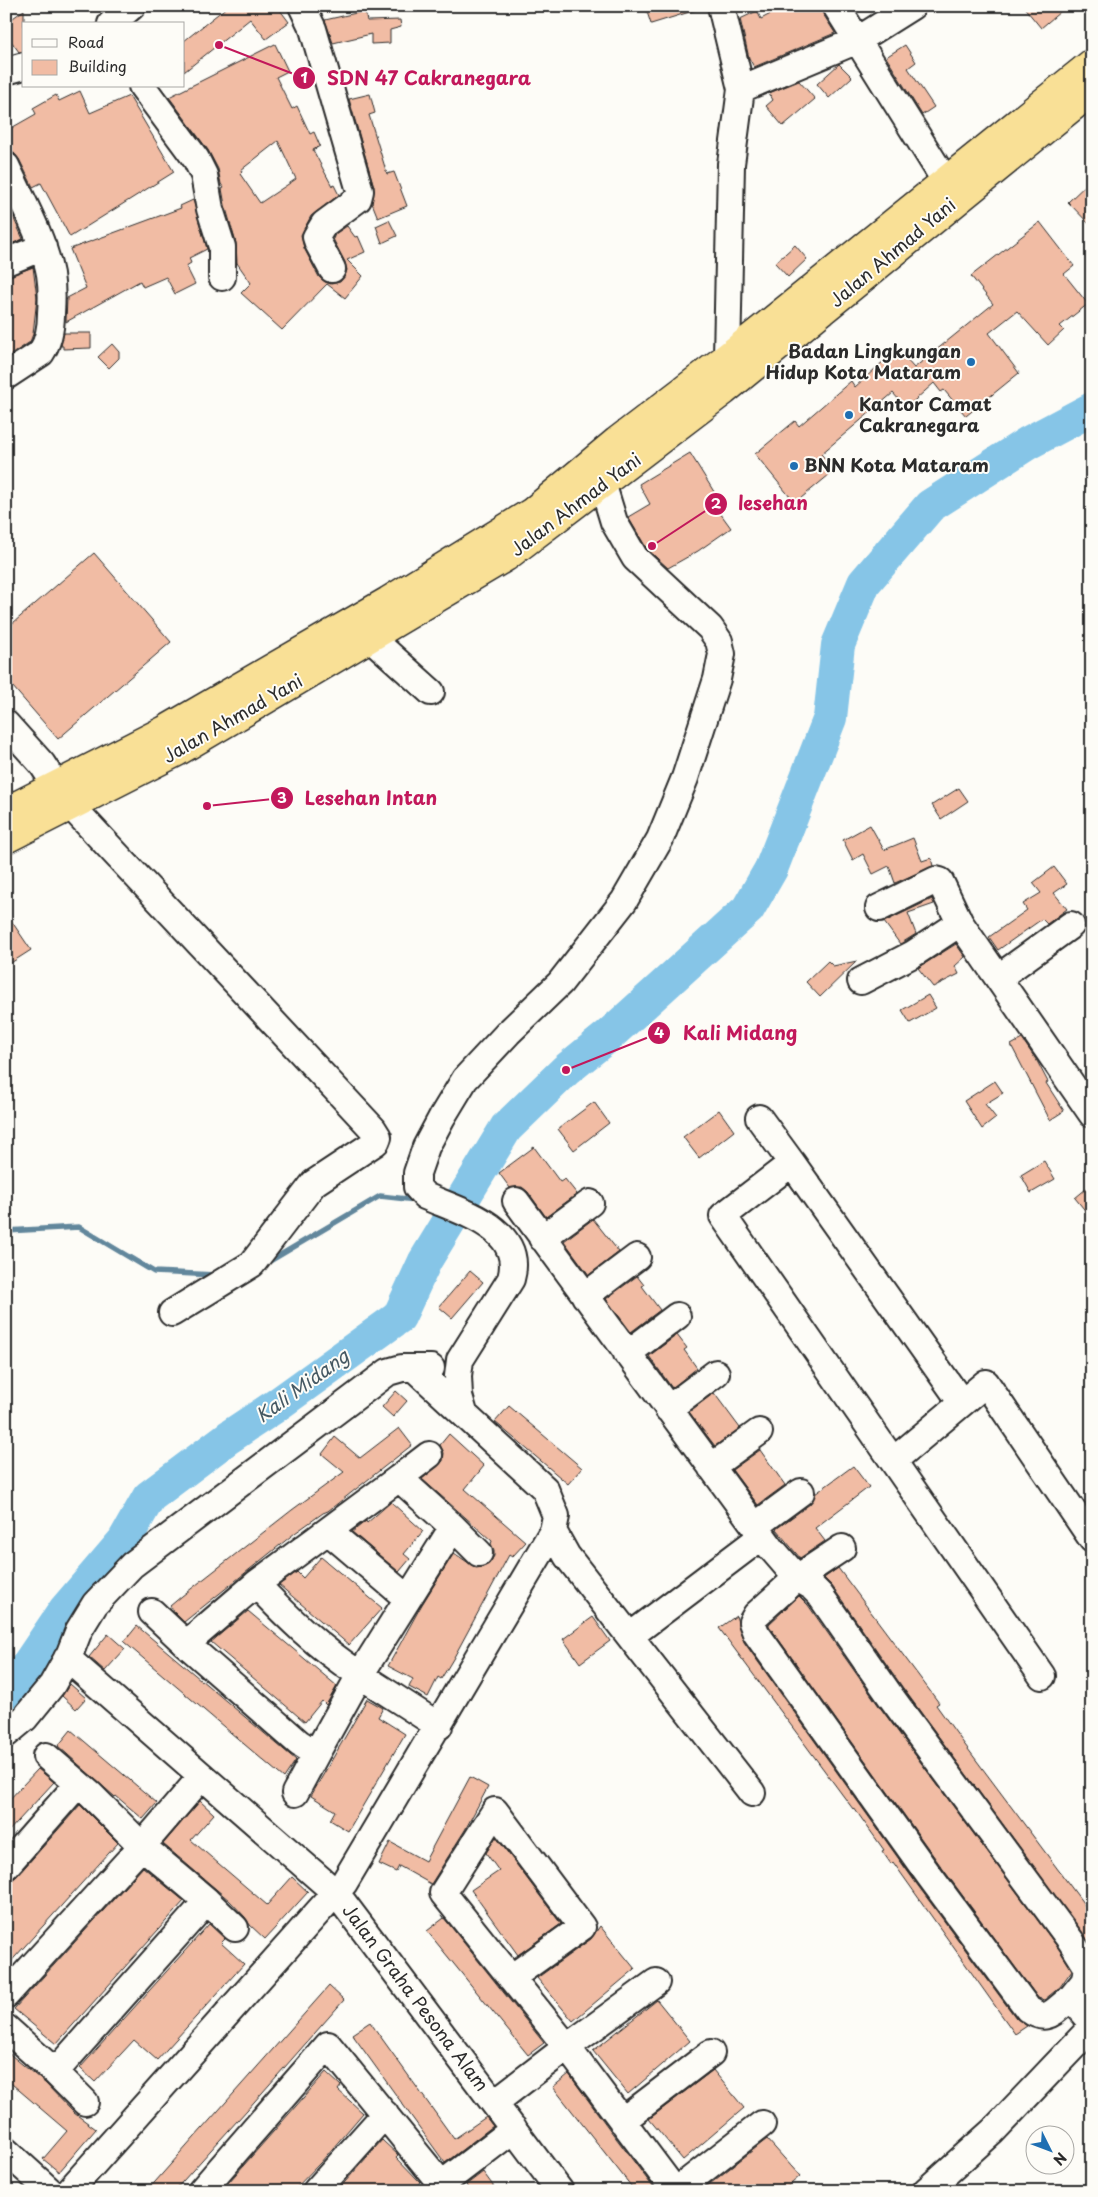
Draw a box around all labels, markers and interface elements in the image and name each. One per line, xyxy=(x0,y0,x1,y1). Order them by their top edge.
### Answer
legend xyxy=(22,22,185,88)
text: Road xyxy=(68,30,104,53)
text: Building xyxy=(68,54,127,77)
callout: SDN 47 Cakranegara xyxy=(292,61,542,95)
text: SDN 47 Cakranegara xyxy=(327,63,531,91)
text: 1 xyxy=(300,65,308,88)
street label: Jalan Ahmad Yani xyxy=(823,191,961,313)
place label: Badan Lingkungan Hidup Kota Mataram xyxy=(765,337,961,385)
marker: Badan Lingkungan Hidup Kota Mataram xyxy=(965,356,977,368)
place label: Kantor Camat Cakranegara xyxy=(859,390,992,438)
marker: Kantor Camat Cakranegara xyxy=(843,409,855,421)
street label: Jalan Ahmad Yani xyxy=(504,446,646,562)
place label: BNN Kota Mataram xyxy=(804,451,989,478)
marker: BNN Kota Mataram xyxy=(788,460,800,472)
callout: lesehan xyxy=(703,487,818,521)
text: lesehan xyxy=(738,488,808,516)
text: 2 xyxy=(711,491,722,514)
street label: Jalan Ahmad Yani xyxy=(157,667,307,769)
callout: Lesehan Intan xyxy=(269,781,447,815)
text: Lesehan Intan xyxy=(305,783,437,811)
text: 3 xyxy=(277,785,287,808)
callout: Kali Midang xyxy=(647,1016,807,1050)
text: Kali Midang xyxy=(683,1018,797,1046)
text: 4 xyxy=(654,1020,664,1043)
water label: Kali Midang xyxy=(249,1341,355,1429)
street label: Jalan Graha Pesona Alam xyxy=(337,1898,496,2097)
north arrow xyxy=(1026,2124,1076,2174)
text: N xyxy=(1049,2148,1072,2170)

